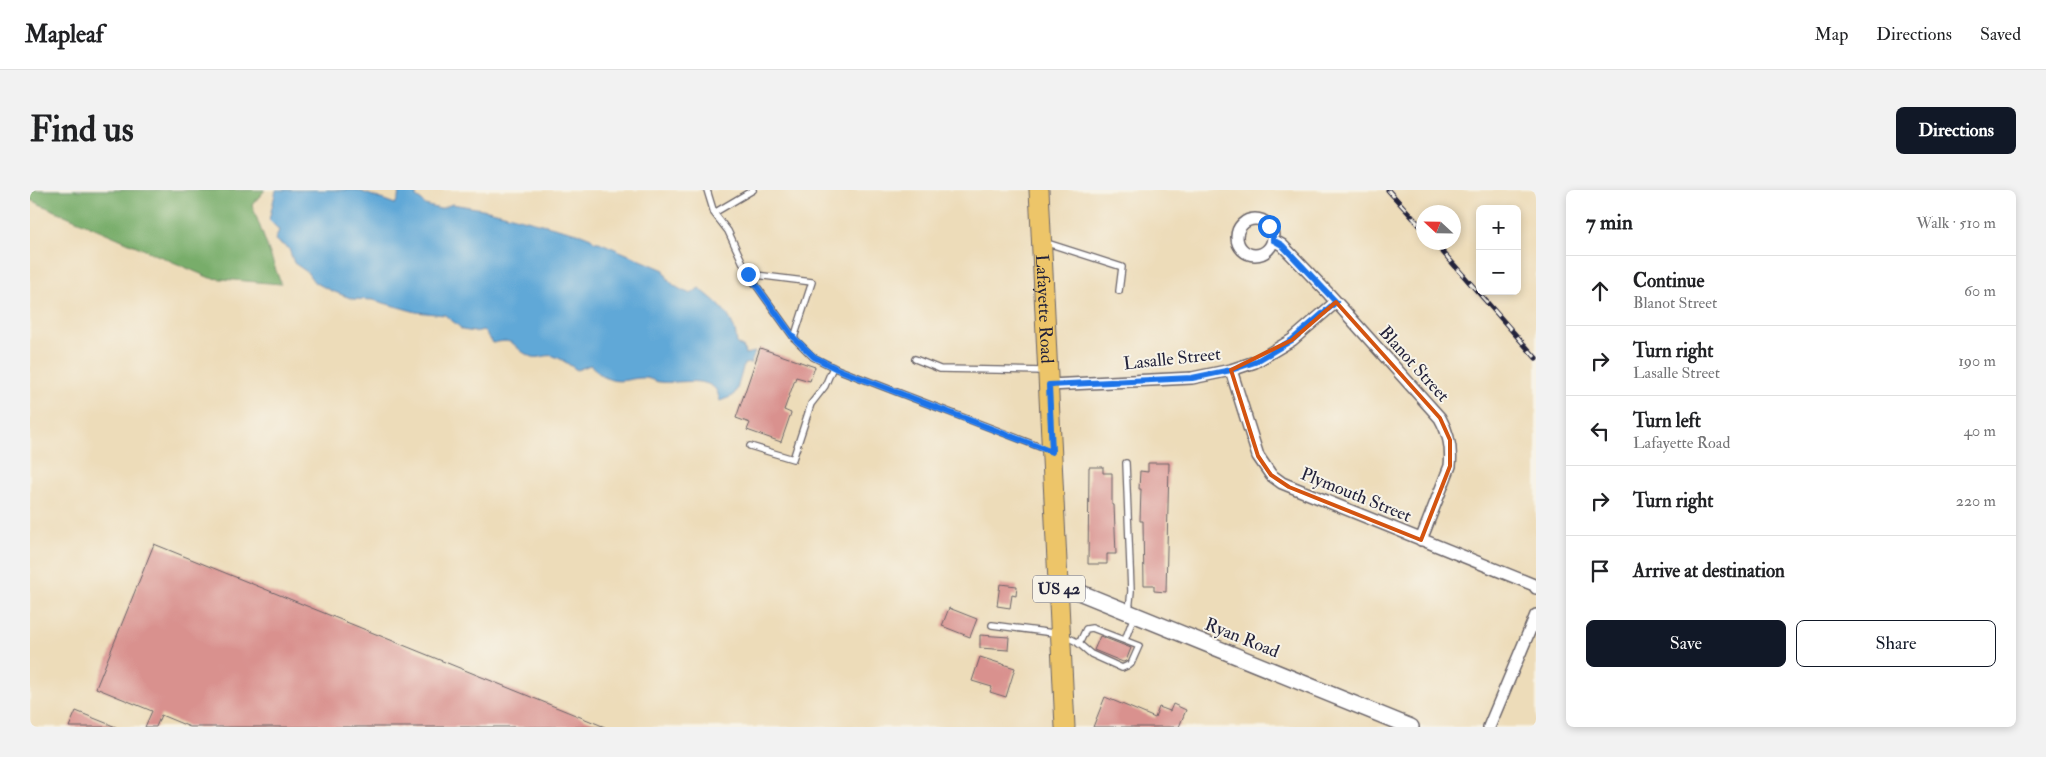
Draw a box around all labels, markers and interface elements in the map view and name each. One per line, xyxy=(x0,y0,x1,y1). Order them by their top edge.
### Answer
text: Mapleaf xyxy=(25,19,104,50)
text: Map xyxy=(1815,23,1848,46)
text: Directions xyxy=(1876,23,1952,46)
text: Saved xyxy=(1980,23,2021,46)
button: Directions xyxy=(1896,107,2016,154)
text: Find us xyxy=(30,108,134,152)
north arrow xyxy=(1416,205,1461,250)
map controls xyxy=(1476,205,1521,295)
button: + xyxy=(1476,205,1521,250)
text: 7 min xyxy=(1586,209,1633,236)
text: Walk · 510 m xyxy=(1916,213,1996,233)
route start xyxy=(1258,215,1281,238)
button: − xyxy=(1476,250,1521,295)
street label: Lafayette Road xyxy=(1031,254,1059,364)
route end xyxy=(737,263,760,286)
text: Continue xyxy=(1633,269,1704,293)
icon: ahead xyxy=(1586,277,1614,305)
text: 60 m xyxy=(1964,281,1996,301)
text: Blanot Street xyxy=(1633,293,1717,313)
street label: Blanot Street xyxy=(1374,321,1454,407)
text: Turn right xyxy=(1633,339,1713,363)
street label: Lasalle Street xyxy=(1122,342,1222,376)
icon: right xyxy=(1586,347,1614,375)
text: 190 m xyxy=(1958,351,1996,371)
text: Lasalle Street xyxy=(1633,363,1720,383)
text: Turn left xyxy=(1633,409,1701,433)
icon: left xyxy=(1586,417,1614,445)
text: 40 m xyxy=(1963,421,1996,441)
text: Lafayette Road xyxy=(1633,433,1730,453)
street label: Plymouth Street xyxy=(1297,462,1415,528)
icon: right xyxy=(1586,487,1614,515)
text: Turn right xyxy=(1633,489,1713,513)
text: 220 m xyxy=(1956,491,1996,511)
icon: arrive xyxy=(1586,557,1614,585)
text: Arrive at destination xyxy=(1633,559,1785,583)
road number: US 42 xyxy=(1033,576,1085,602)
street label: Ryan Road xyxy=(1201,613,1283,663)
button: Save xyxy=(1586,620,1786,667)
button: Share xyxy=(1796,620,1996,667)

